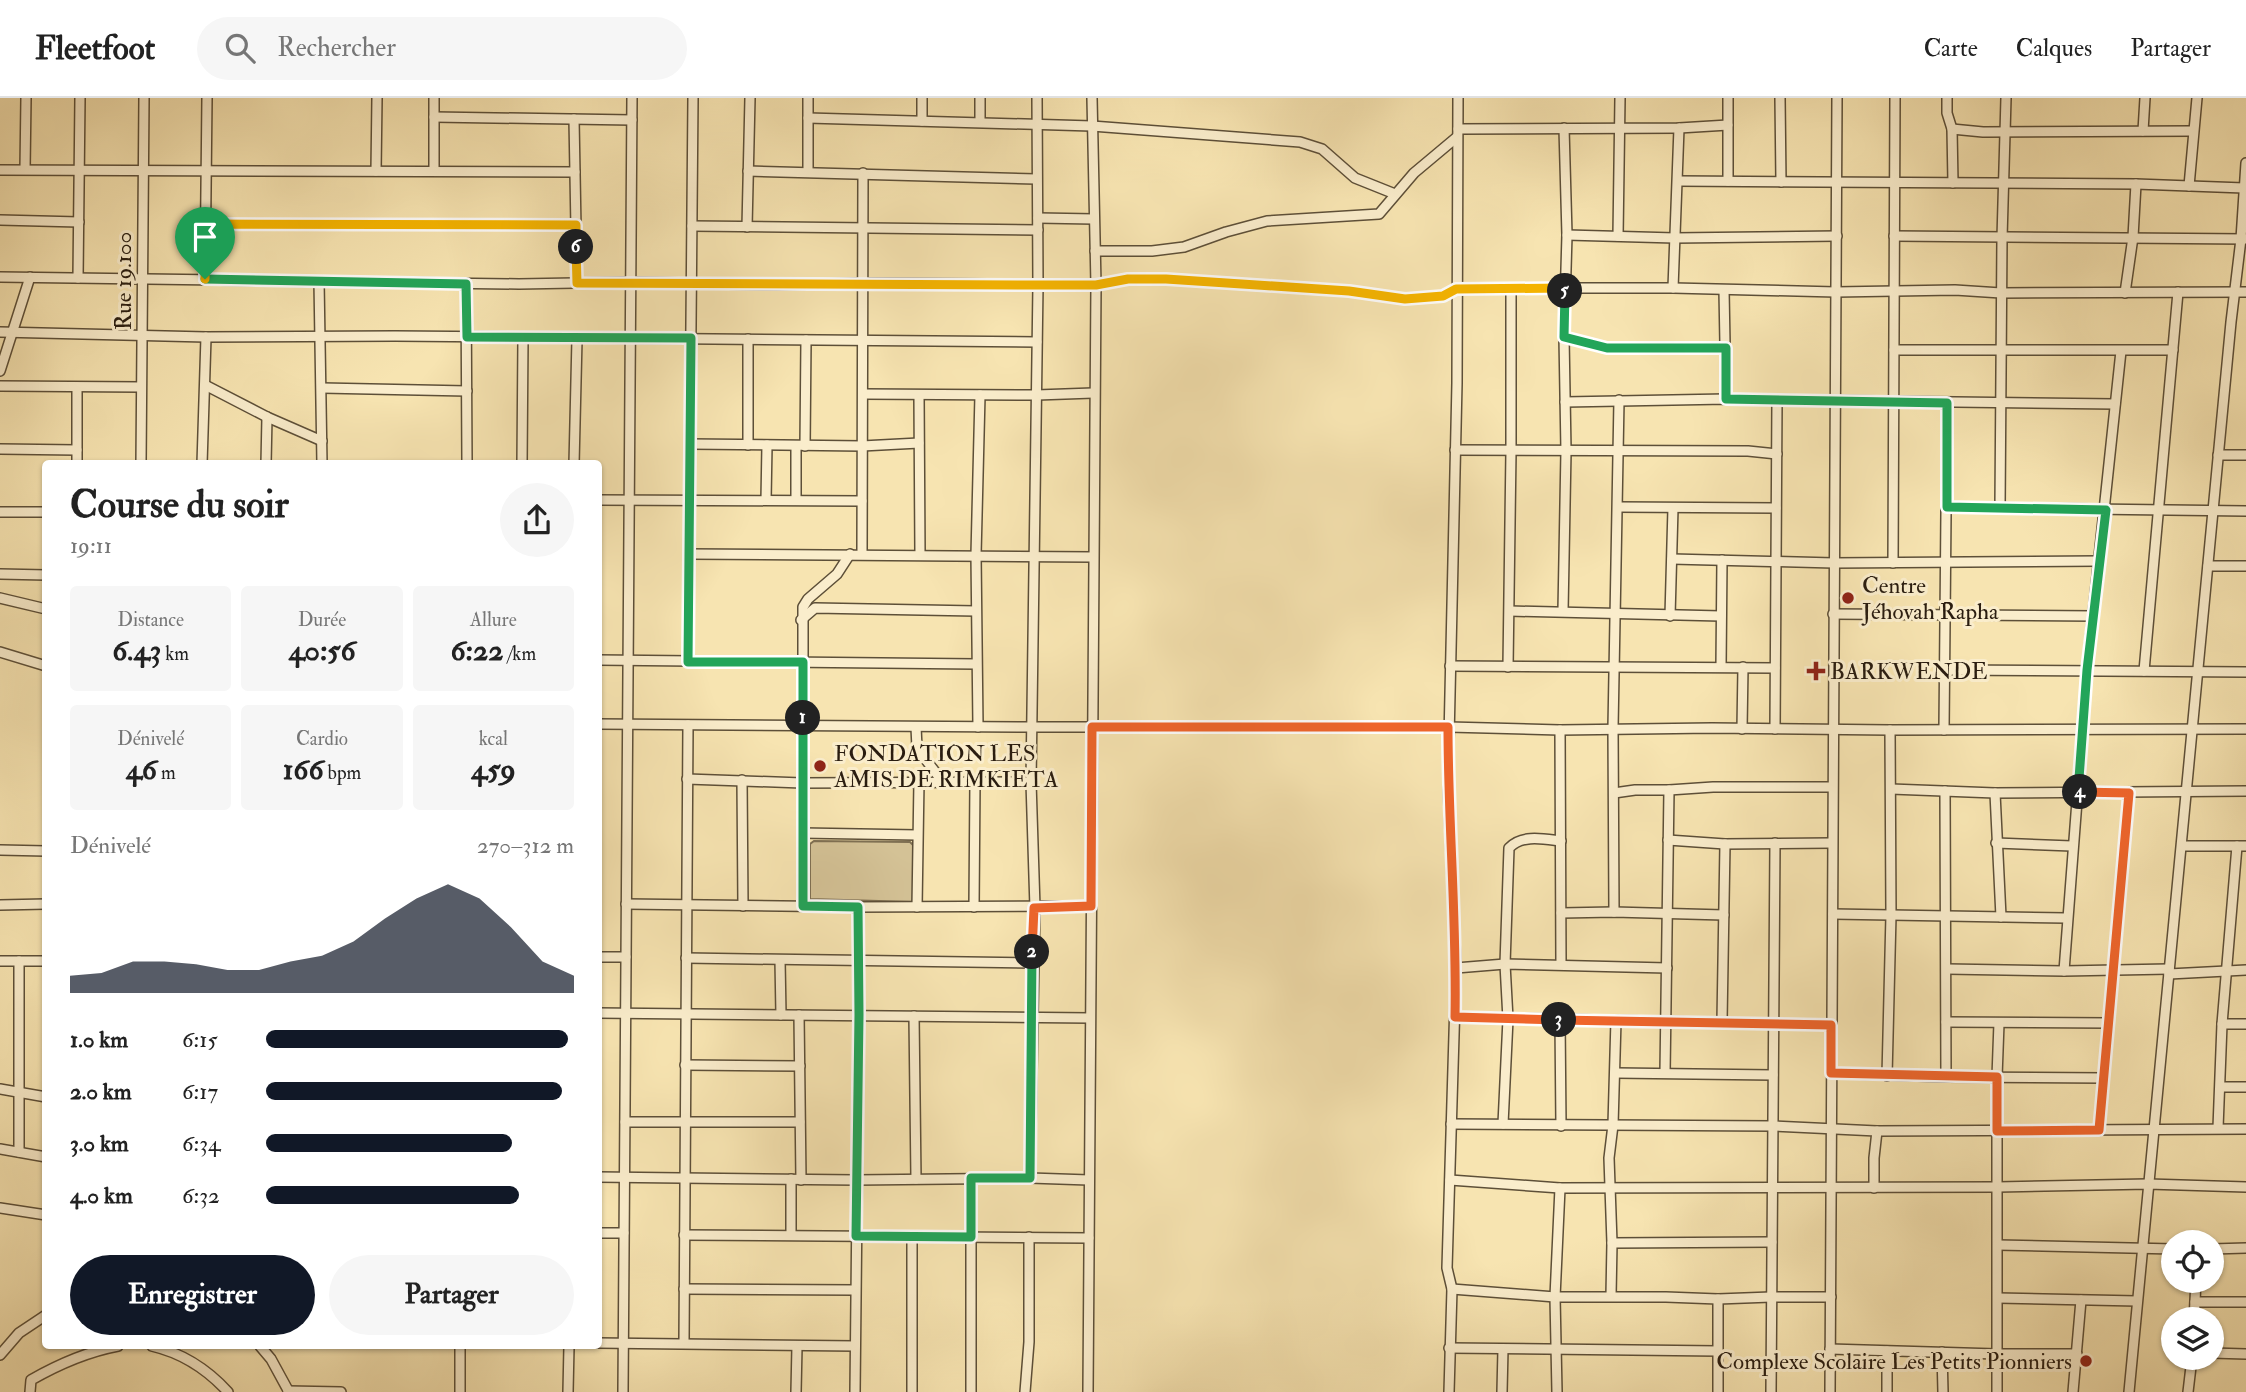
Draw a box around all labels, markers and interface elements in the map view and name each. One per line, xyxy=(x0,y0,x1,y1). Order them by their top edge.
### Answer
search box xyxy=(197,17,687,80)
text: Fleetfoot xyxy=(35,28,155,69)
icon: search xyxy=(221,29,259,67)
text: Rechercher xyxy=(277,32,396,64)
text: Carte xyxy=(1924,33,1978,64)
text: Calques xyxy=(2016,33,2092,64)
text: Partager xyxy=(2130,33,2211,64)
pin xyxy=(175,207,235,279)
icon: arrive xyxy=(186,218,224,256)
pin: 6 xyxy=(558,230,594,264)
street label: Rue 19.100 xyxy=(109,232,138,330)
text: 6 xyxy=(571,234,580,258)
pin: 5 xyxy=(1548,274,1582,308)
text: 5 xyxy=(1560,278,1569,302)
text: Course du soir xyxy=(70,481,289,529)
button: share xyxy=(500,483,574,557)
text: 19:11 xyxy=(70,531,112,560)
place label: Centre Jéhovah Rapha xyxy=(1861,571,1999,627)
marker: Centre Jéhovah Rapha xyxy=(1840,590,1856,606)
text: Distance xyxy=(117,608,184,632)
text: Durée xyxy=(298,608,346,632)
text: Allure xyxy=(470,608,517,632)
text: 6.43 xyxy=(112,632,161,669)
text: 40:56 xyxy=(288,632,356,669)
text: 6:22 xyxy=(450,632,503,669)
text: km xyxy=(161,642,189,666)
text: /km xyxy=(503,642,536,666)
place label: BARKWENDE xyxy=(1830,657,1987,686)
marker: BARKWENDE xyxy=(1808,663,1824,679)
pin: 1 xyxy=(786,700,820,736)
text: 1 xyxy=(799,705,806,729)
text: Dénivelé xyxy=(117,727,184,751)
text: Cardio xyxy=(296,727,348,751)
text: kcal xyxy=(479,727,508,751)
place label: FONDATION LES AMIS DE RIMKIETA xyxy=(833,739,1059,794)
text: 46 xyxy=(126,751,157,788)
text: 166 xyxy=(283,751,324,788)
text: 459 xyxy=(471,751,516,788)
marker: FONDATION LES AMIS DE RIMKIETA xyxy=(812,758,828,774)
text: m xyxy=(157,761,176,785)
text: bpm xyxy=(324,761,361,785)
pin: 4 xyxy=(2062,774,2098,810)
text: 4 xyxy=(2074,779,2085,803)
text: Dénivelé xyxy=(70,831,151,860)
text: 270–312 m xyxy=(477,831,574,860)
pin: 2 xyxy=(1014,934,1050,970)
text: 2 xyxy=(1027,939,1036,963)
pin: 3 xyxy=(1542,1002,1576,1038)
text: 3 xyxy=(1555,1007,1562,1031)
text: 1.0 km xyxy=(70,1025,128,1054)
text: 6:15 xyxy=(182,1025,218,1054)
text: 2.0 km xyxy=(70,1077,132,1106)
text: 6:17 xyxy=(182,1077,218,1106)
text: 3.0 km xyxy=(70,1129,129,1158)
text: 6:34 xyxy=(182,1129,220,1158)
text: 4.0 km xyxy=(70,1181,133,1210)
text: 6:32 xyxy=(182,1181,220,1210)
map controls xyxy=(2161,1230,2224,1370)
button: locate xyxy=(2161,1230,2224,1293)
button: Enregistrer xyxy=(70,1255,315,1335)
button: Partager xyxy=(329,1255,574,1335)
button: layers xyxy=(2161,1307,2224,1370)
place label: Complexe Scolaire Les Petits Pionniers xyxy=(1716,1347,2072,1377)
marker: Complexe Scolaire Les Petits Pionniers xyxy=(2078,1353,2094,1369)

